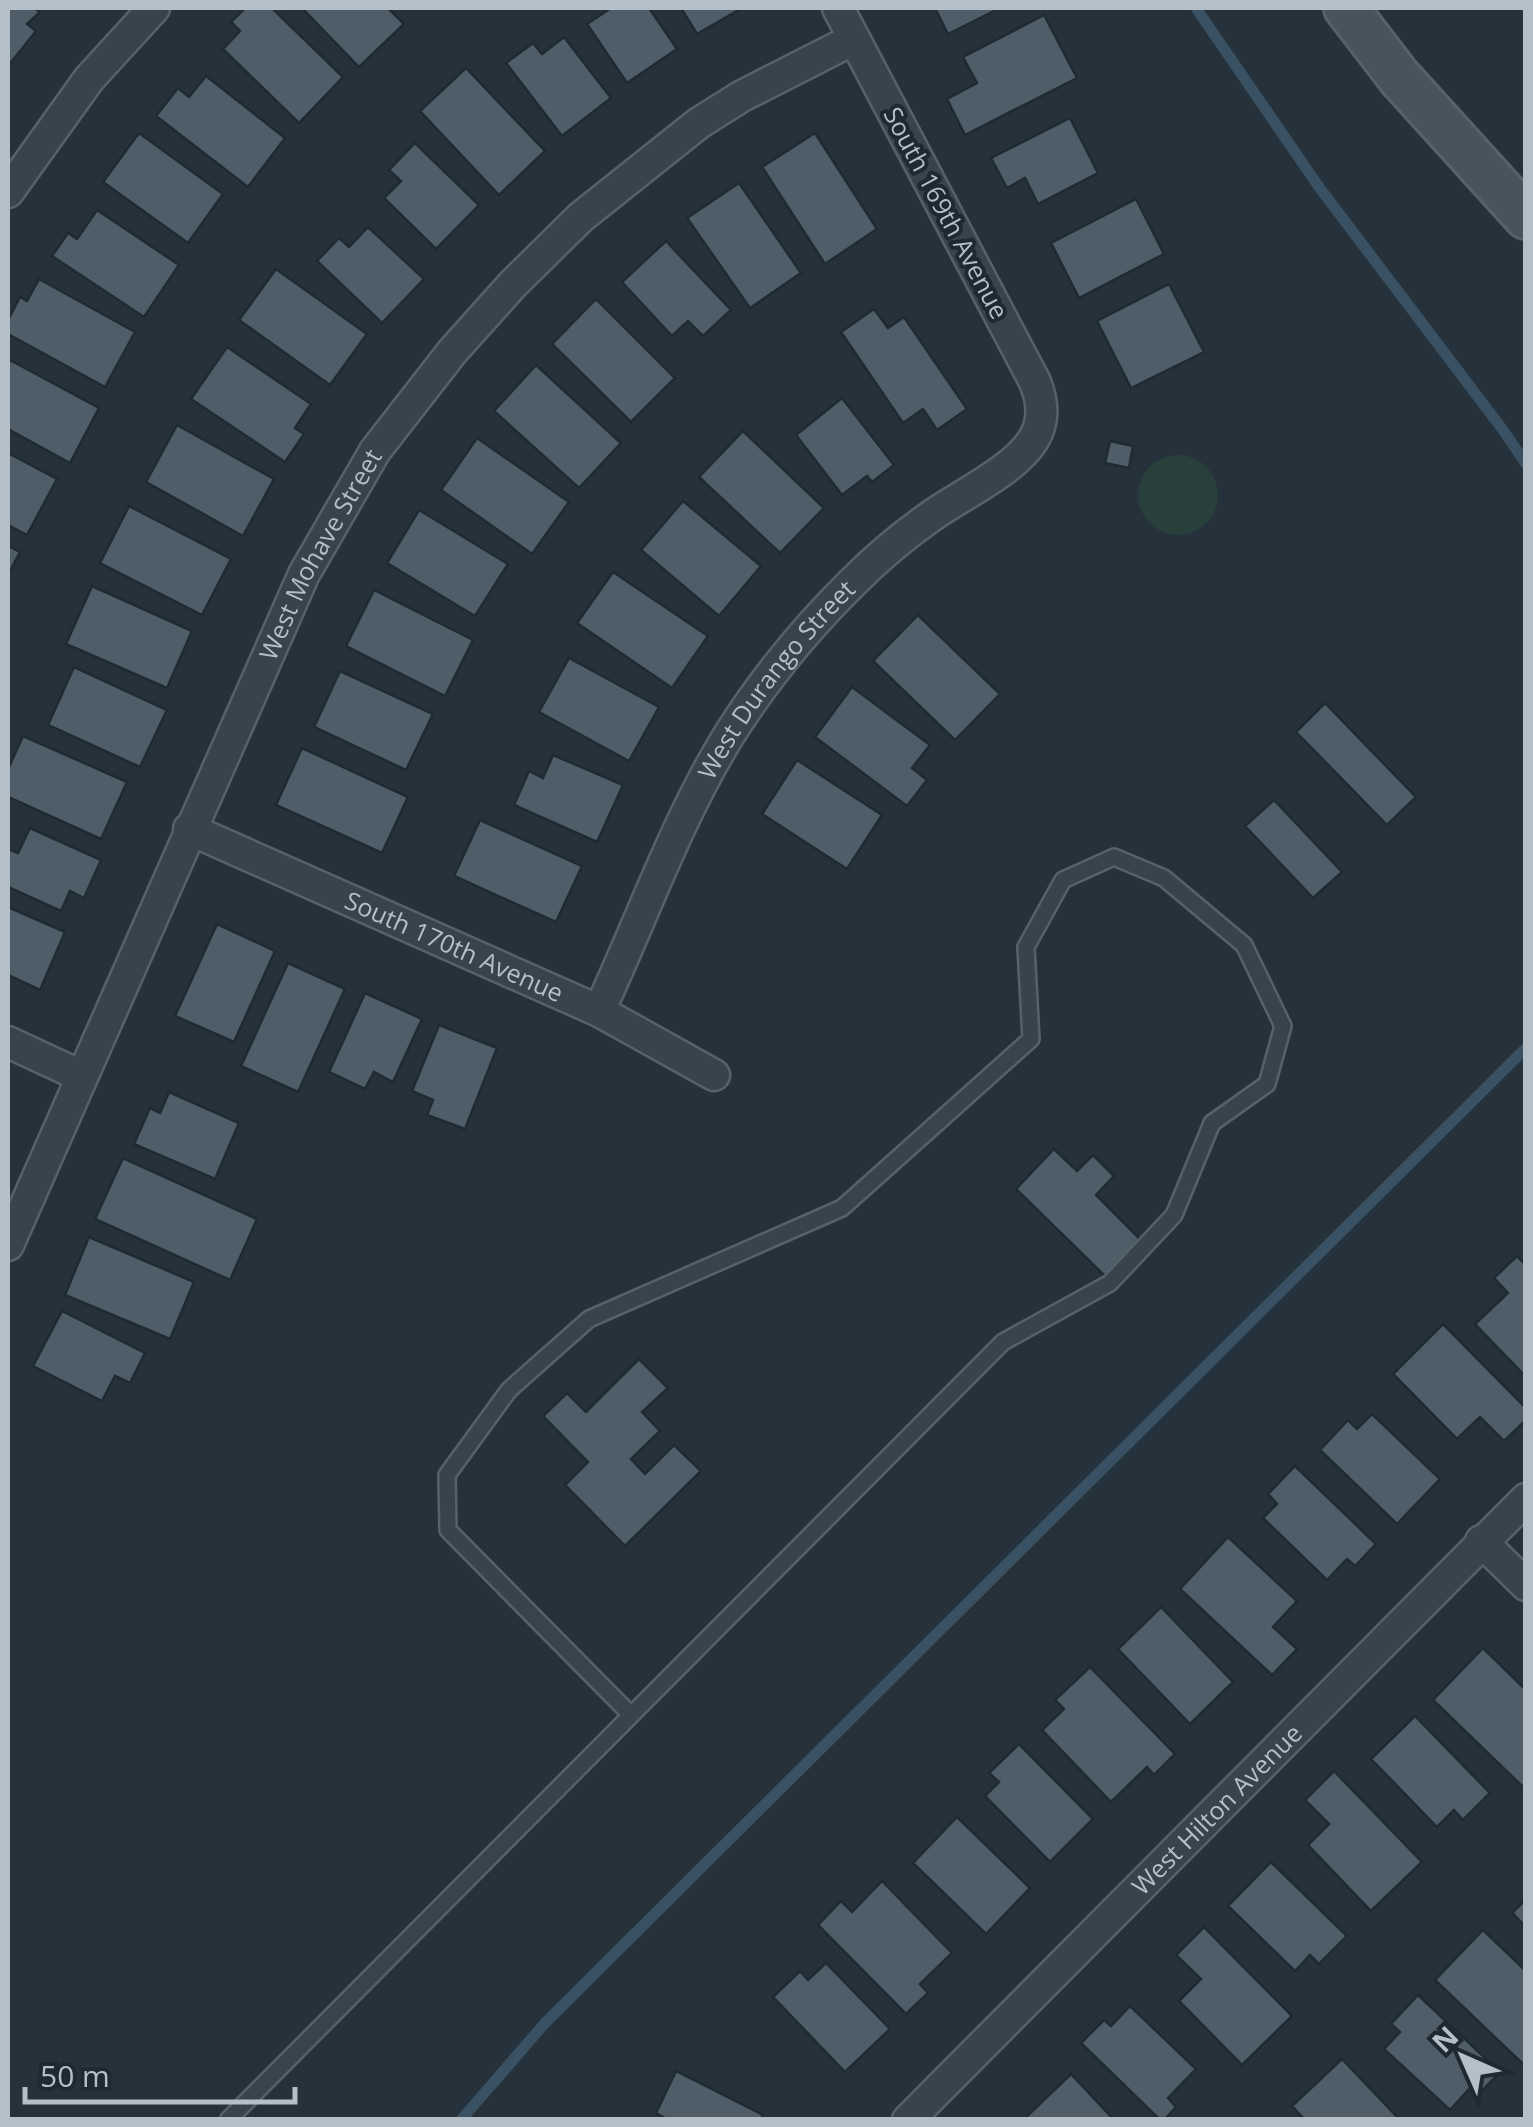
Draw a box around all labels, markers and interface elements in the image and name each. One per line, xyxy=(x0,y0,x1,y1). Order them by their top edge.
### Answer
street label: South 169th Avenue xyxy=(877,101,1017,324)
street label: West Mohave Street xyxy=(250,442,389,665)
street label: West Durango Street xyxy=(689,572,862,785)
street label: South 170th Avenue xyxy=(340,882,569,1009)
street label: West Hilton Avenue xyxy=(1124,1716,1309,1902)
north arrow xyxy=(1413,2007,1513,2107)
text: N xyxy=(1423,2017,1466,2060)
scale bar xyxy=(25,2042,295,2104)
text: 50 m xyxy=(40,2055,110,2096)

